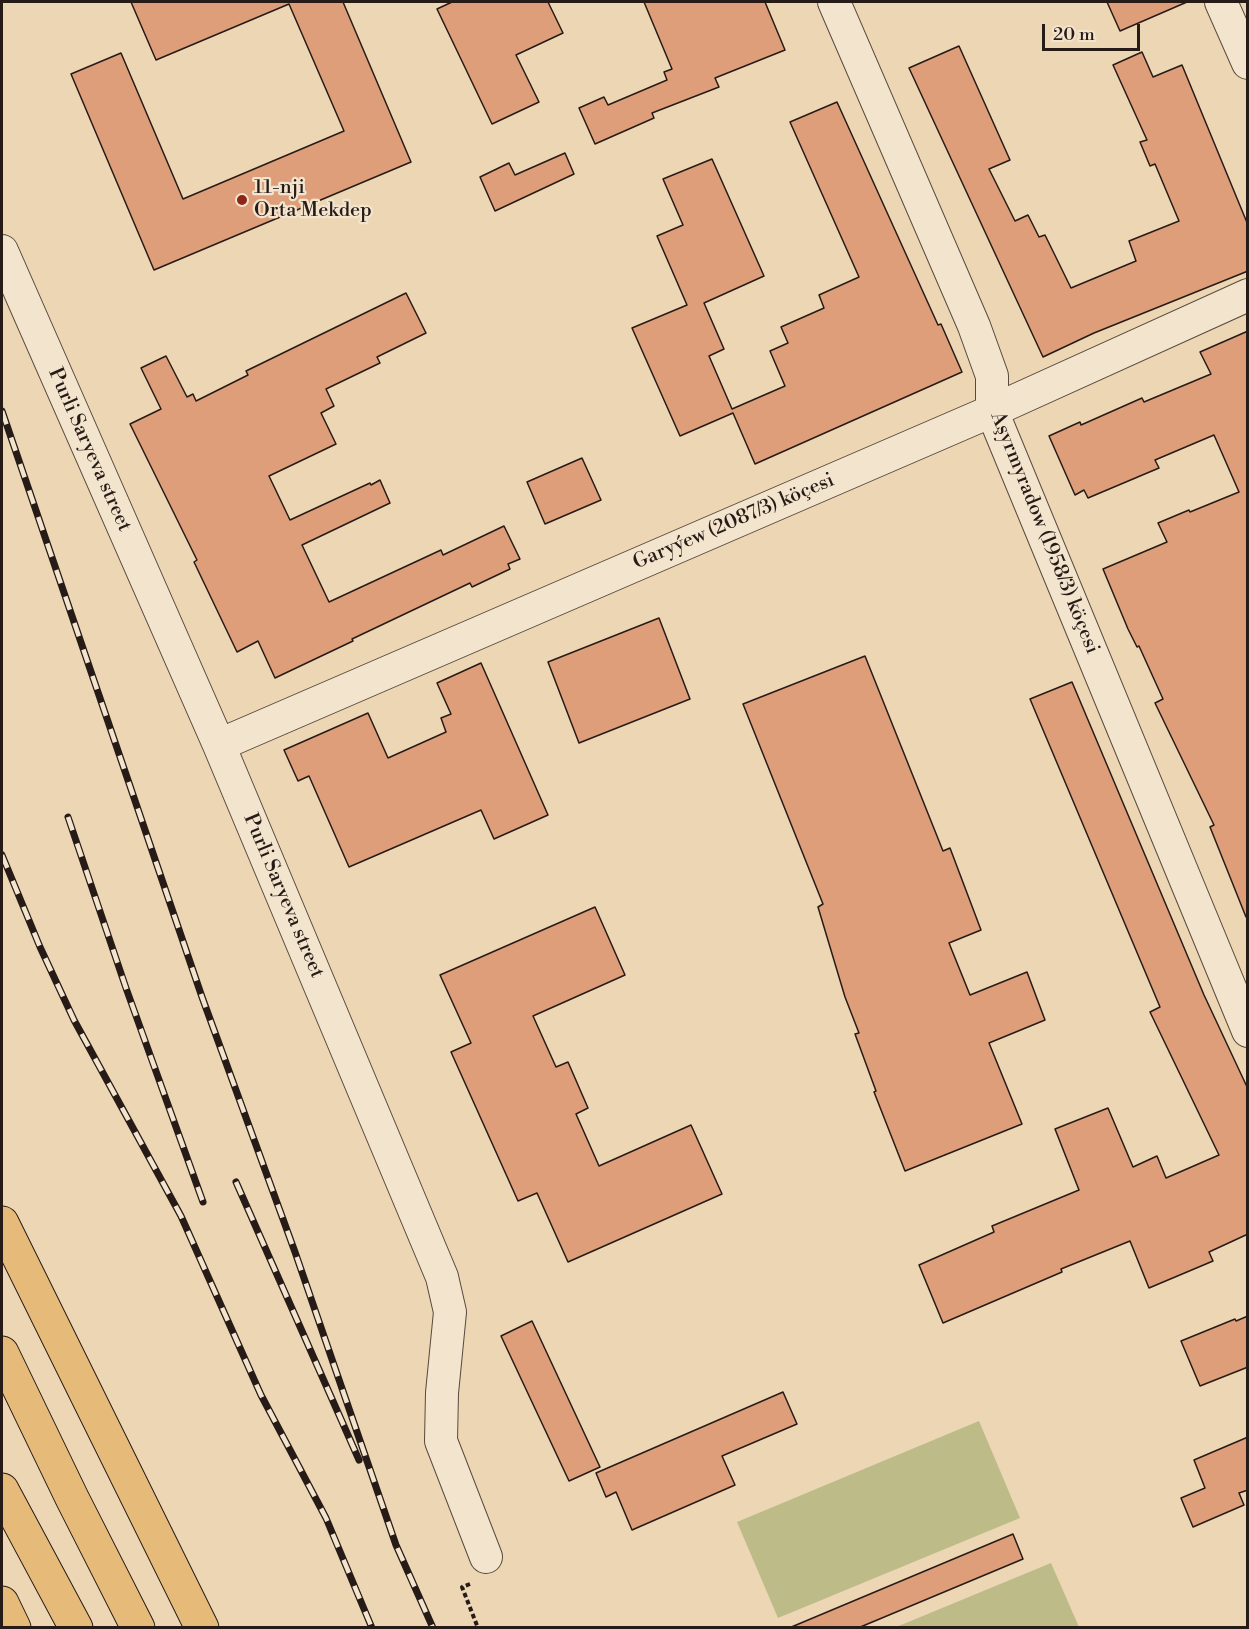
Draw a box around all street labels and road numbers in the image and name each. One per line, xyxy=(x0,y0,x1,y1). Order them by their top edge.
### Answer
street label: Purli Saryeva street xyxy=(42,365,136,535)
street label: Aşyrmyradow (1958/3) köçesi xyxy=(984,408,1104,658)
street label: Garyýew (2087/3) köçesi xyxy=(630,469,838,575)
street label: Purli Saryeva street xyxy=(237,810,329,982)

